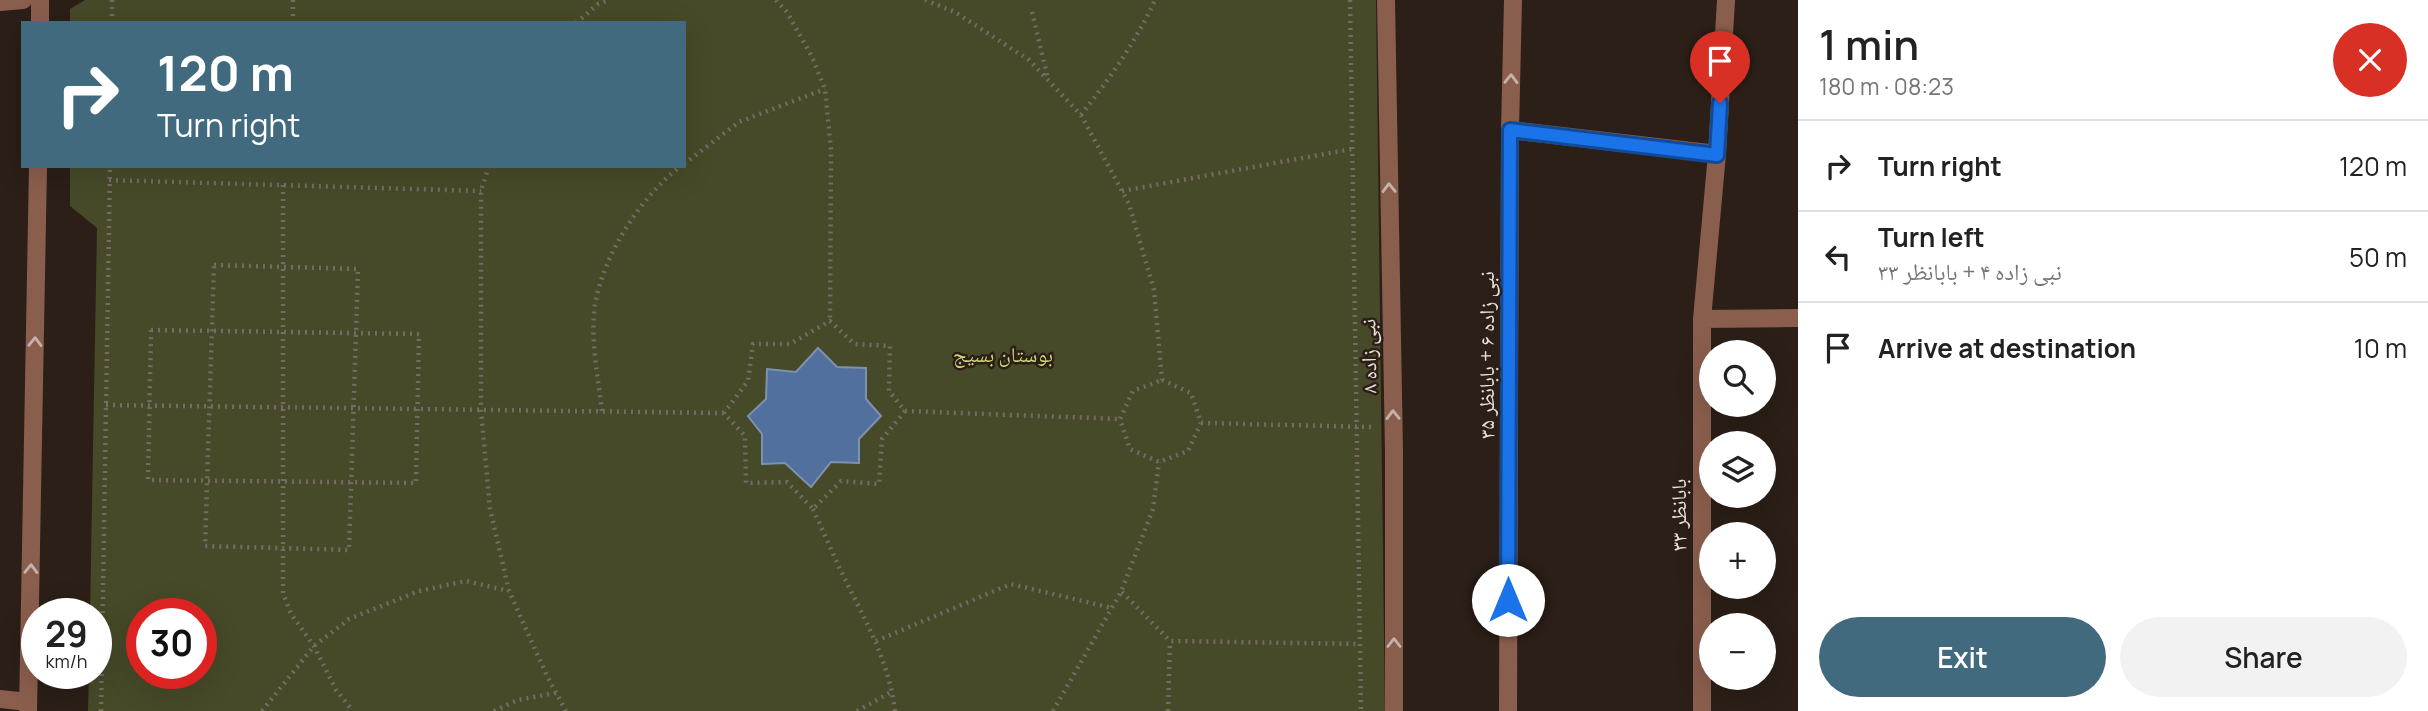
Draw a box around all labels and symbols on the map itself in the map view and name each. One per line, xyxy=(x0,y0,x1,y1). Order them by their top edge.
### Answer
pin xyxy=(1690,31,1750,103)
one-way arrow xyxy=(1504,74,1519,85)
one-way arrow xyxy=(1381,182,1397,193)
street label: نبی زاده ۶ + بابانظر ۳۵ xyxy=(1472,271,1500,439)
street label: نبی زاده ۸ xyxy=(1353,319,1383,394)
one-way arrow xyxy=(27,336,42,347)
park label: بوستان بسیج xyxy=(953,340,1053,368)
one-way arrow xyxy=(1385,410,1401,420)
street label: بابانظر ۳۳ xyxy=(1664,479,1692,551)
position arrow xyxy=(1471,563,1545,637)
one-way arrow xyxy=(23,564,38,575)
speed limit sign: 30 xyxy=(126,598,217,689)
one-way arrow xyxy=(1386,637,1402,648)

